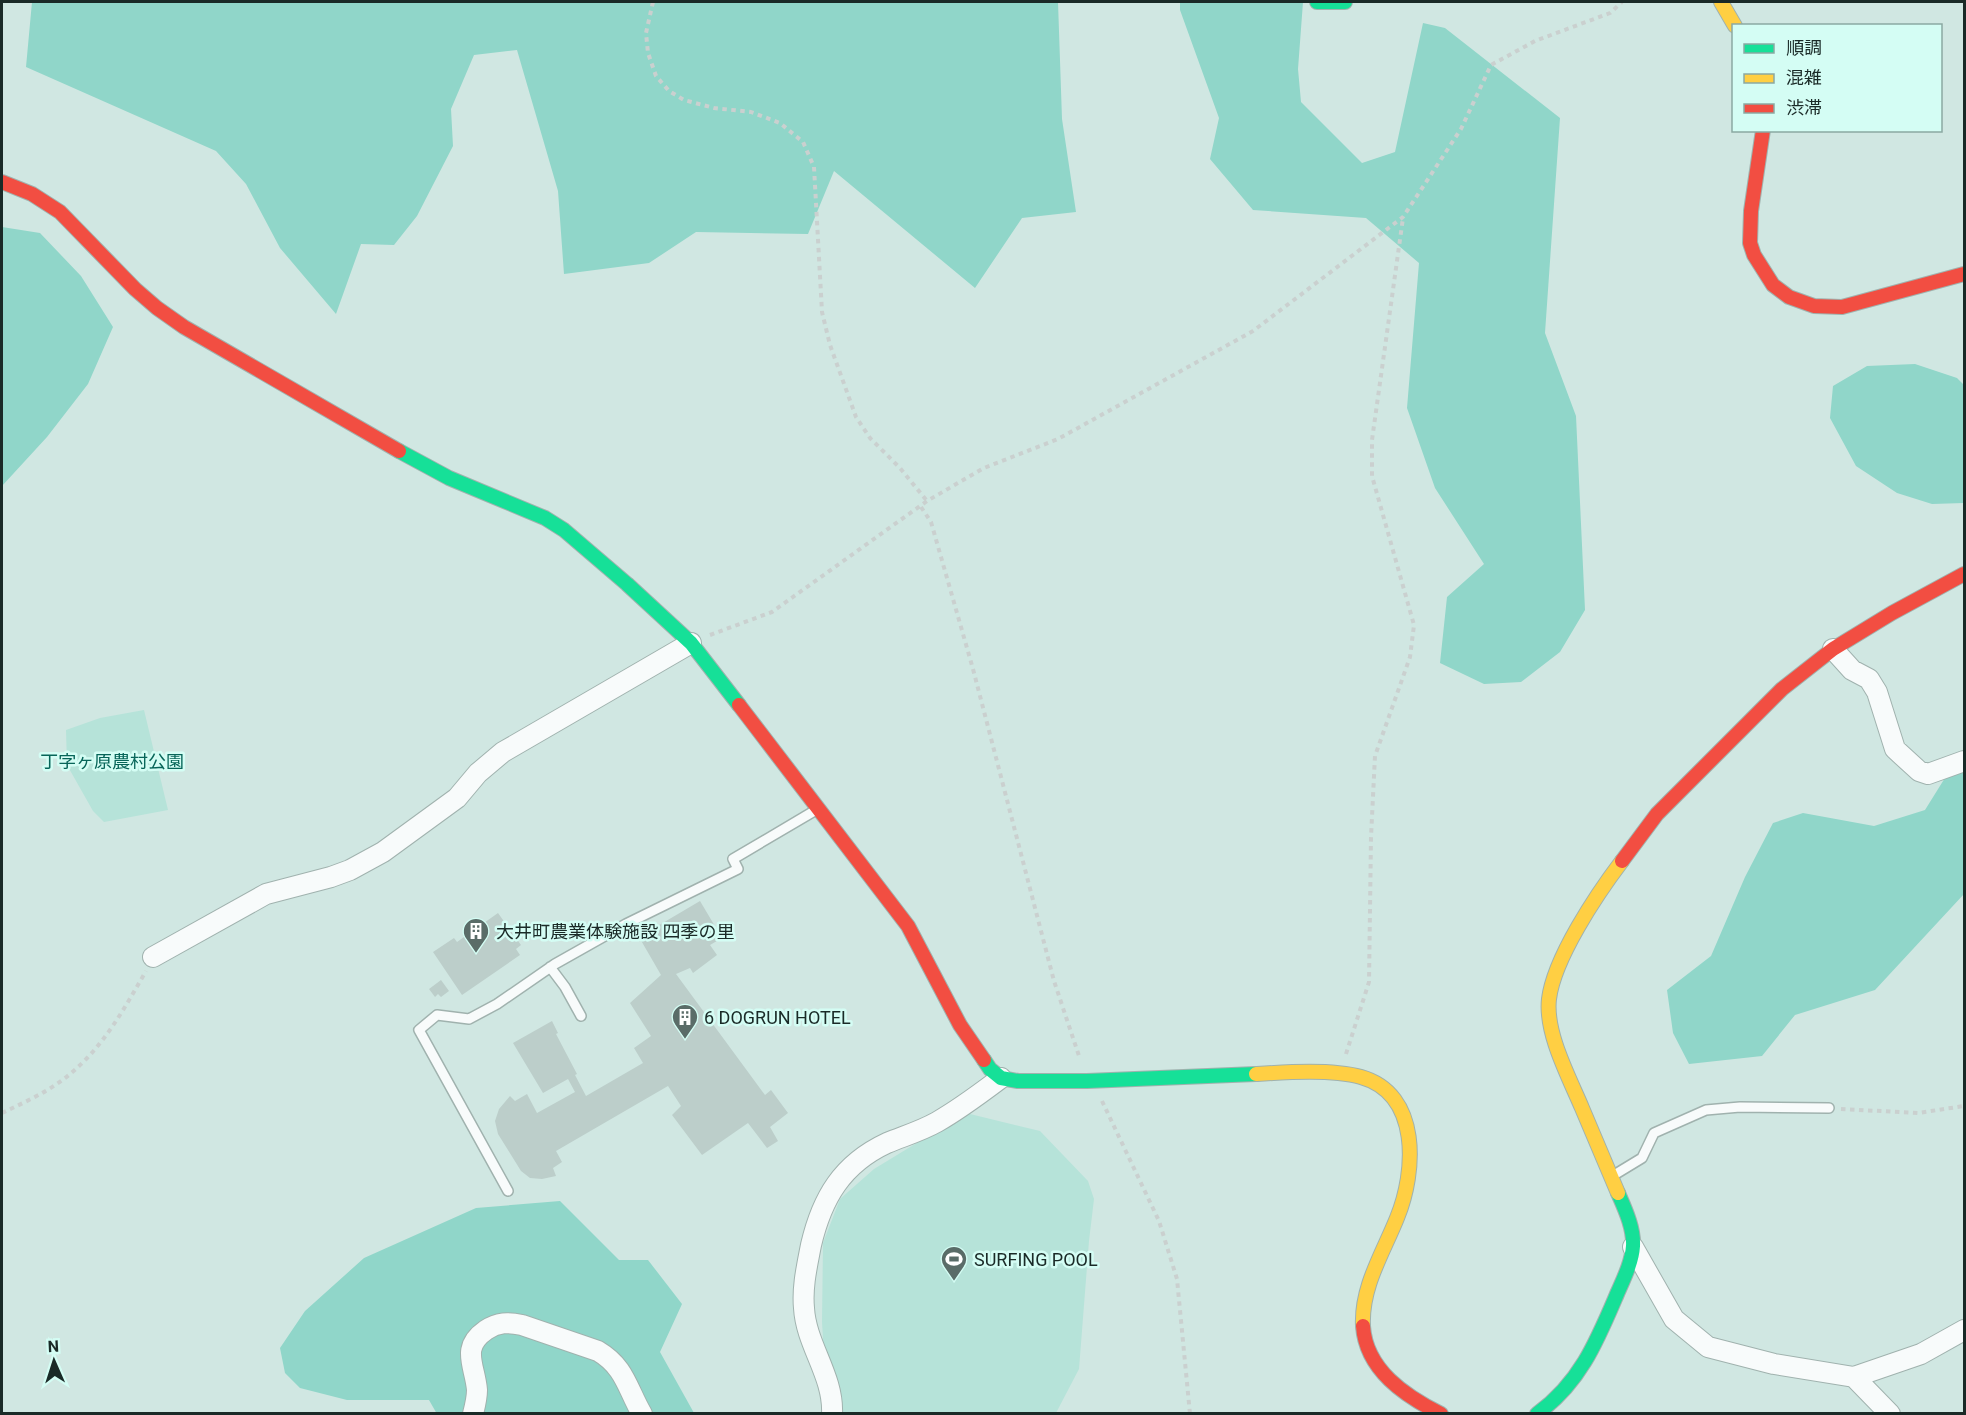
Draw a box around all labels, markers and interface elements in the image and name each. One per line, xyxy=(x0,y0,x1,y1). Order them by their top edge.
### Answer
legend xyxy=(1732,24,1942,132)
text: 順調 xyxy=(1786,37,1822,58)
text: 混雑 xyxy=(1786,67,1822,88)
text: 渋滞 xyxy=(1786,97,1822,118)
park label: 丁字ヶ原農村公園 xyxy=(40,751,184,772)
building icon: 大井町農業体験施設 四季の里 xyxy=(461,916,491,954)
place label: 大井町農業体験施設 四季の里 xyxy=(496,921,734,942)
building icon: 6 DOGRUN HOTEL xyxy=(670,1002,700,1040)
place label: 6 DOGRUN HOTEL xyxy=(704,1007,851,1028)
sports icon: SURFING POOL xyxy=(939,1244,969,1282)
place label: SURFING POOL xyxy=(974,1249,1098,1270)
north arrow xyxy=(24,1331,84,1391)
text: N xyxy=(47,1337,59,1356)

